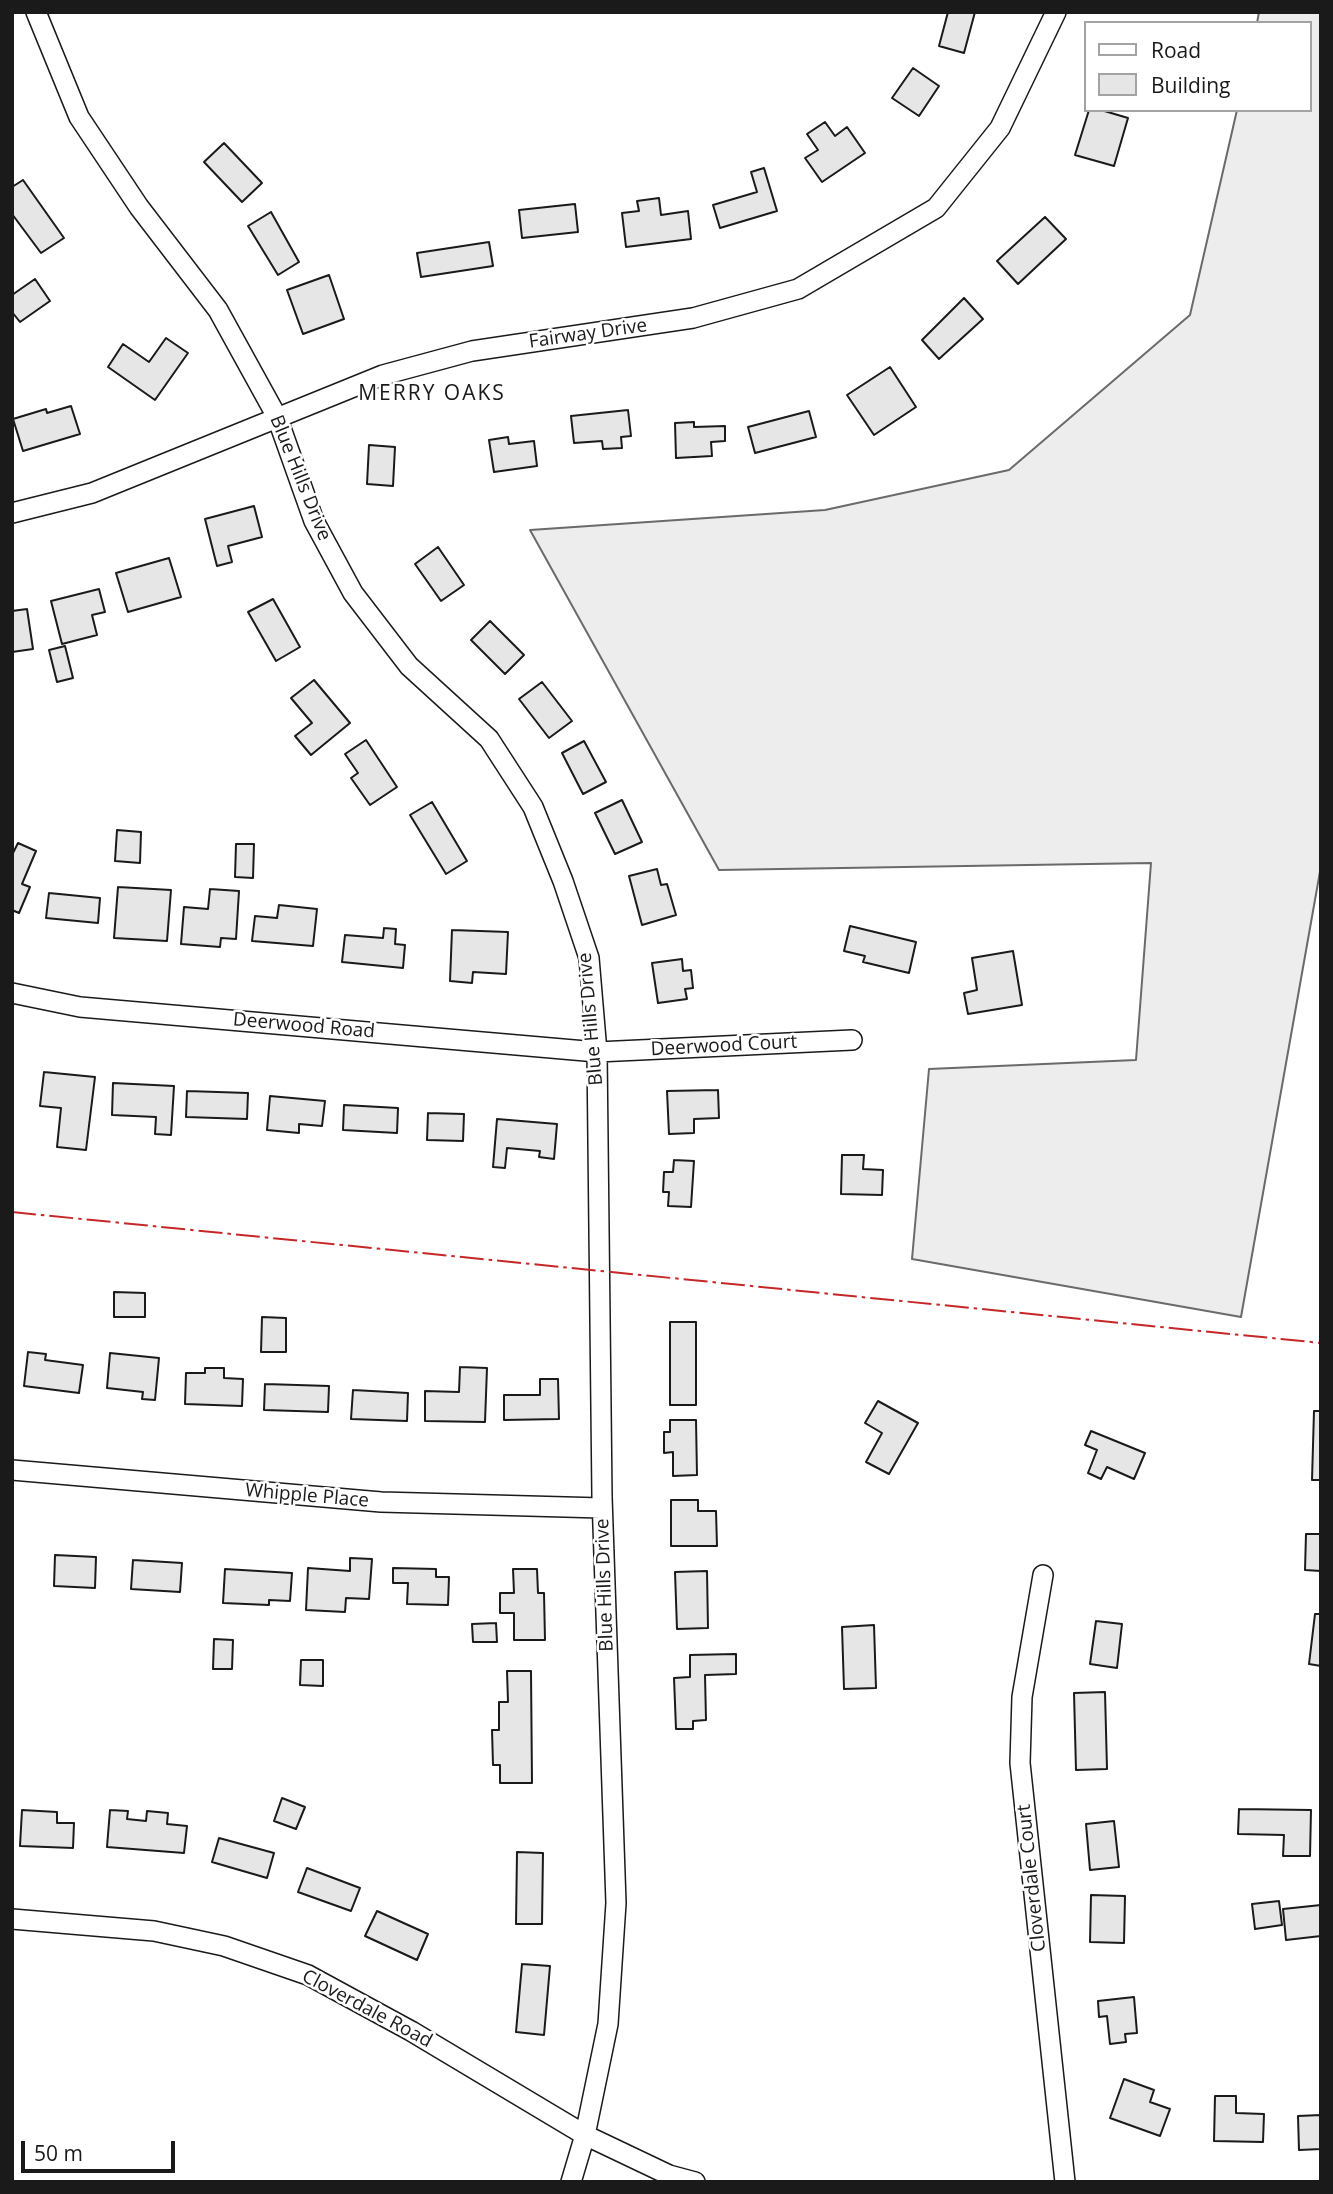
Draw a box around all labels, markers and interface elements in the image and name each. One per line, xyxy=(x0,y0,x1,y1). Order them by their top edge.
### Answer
legend xyxy=(1084,21,1312,112)
text: Road xyxy=(1151,36,1201,64)
text: Building xyxy=(1151,71,1230,99)
street label: Fairway Drive xyxy=(527,314,649,354)
district label: MERRY OAKS xyxy=(359,381,505,407)
street label: Blue Hills Drive xyxy=(264,412,336,544)
street label: Blue Hills Drive xyxy=(574,952,608,1086)
street label: Deerwood Road xyxy=(232,1008,376,1044)
street label: Deerwood Court xyxy=(650,1031,798,1061)
street label: Whipple Place xyxy=(244,1479,370,1513)
street label: Blue Hills Drive xyxy=(591,1518,619,1652)
street label: Cloverdale Court xyxy=(1013,1803,1051,1953)
street label: Cloverdale Road xyxy=(298,1965,436,2053)
scale bar xyxy=(24,2128,178,2172)
text: 50 m xyxy=(34,2139,83,2167)

